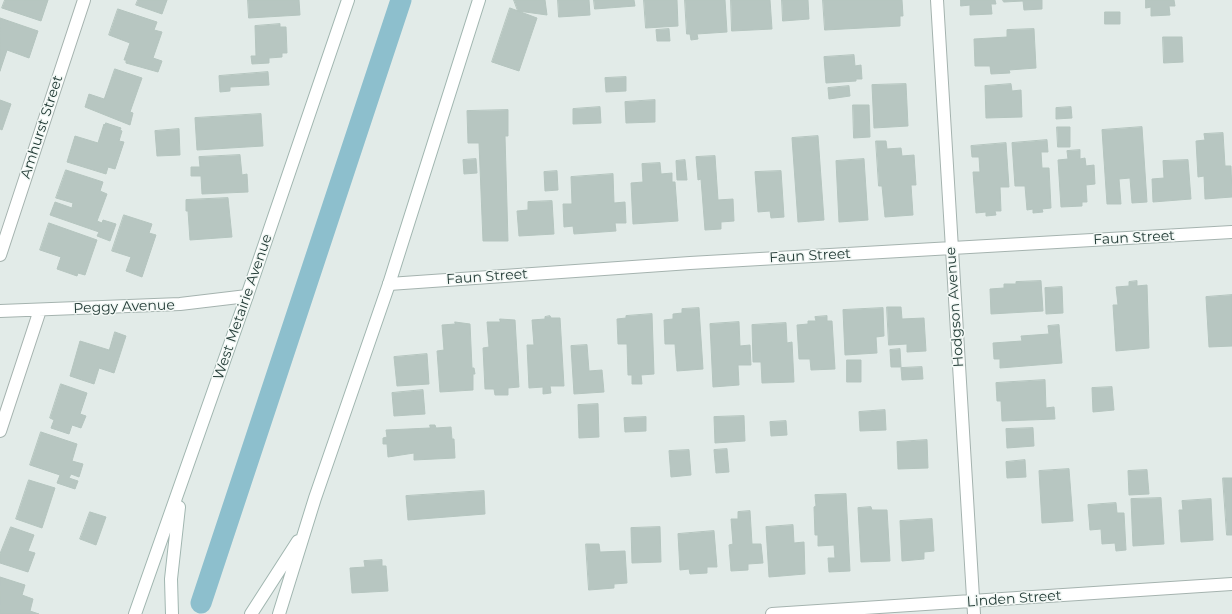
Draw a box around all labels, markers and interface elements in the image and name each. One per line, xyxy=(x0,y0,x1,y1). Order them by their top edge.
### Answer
street label: Amhurst Street xyxy=(17,73,67,181)
street label: Faun Street xyxy=(1093,227,1175,249)
street label: West Metairie Avenue xyxy=(210,232,276,382)
street label: Faun Street xyxy=(769,245,851,267)
street label: Hodgson Avenue xyxy=(942,246,968,368)
street label: Faun Street xyxy=(446,266,528,288)
street label: Peggy Avenue xyxy=(73,297,175,317)
street label: Linden Street xyxy=(966,587,1062,611)

